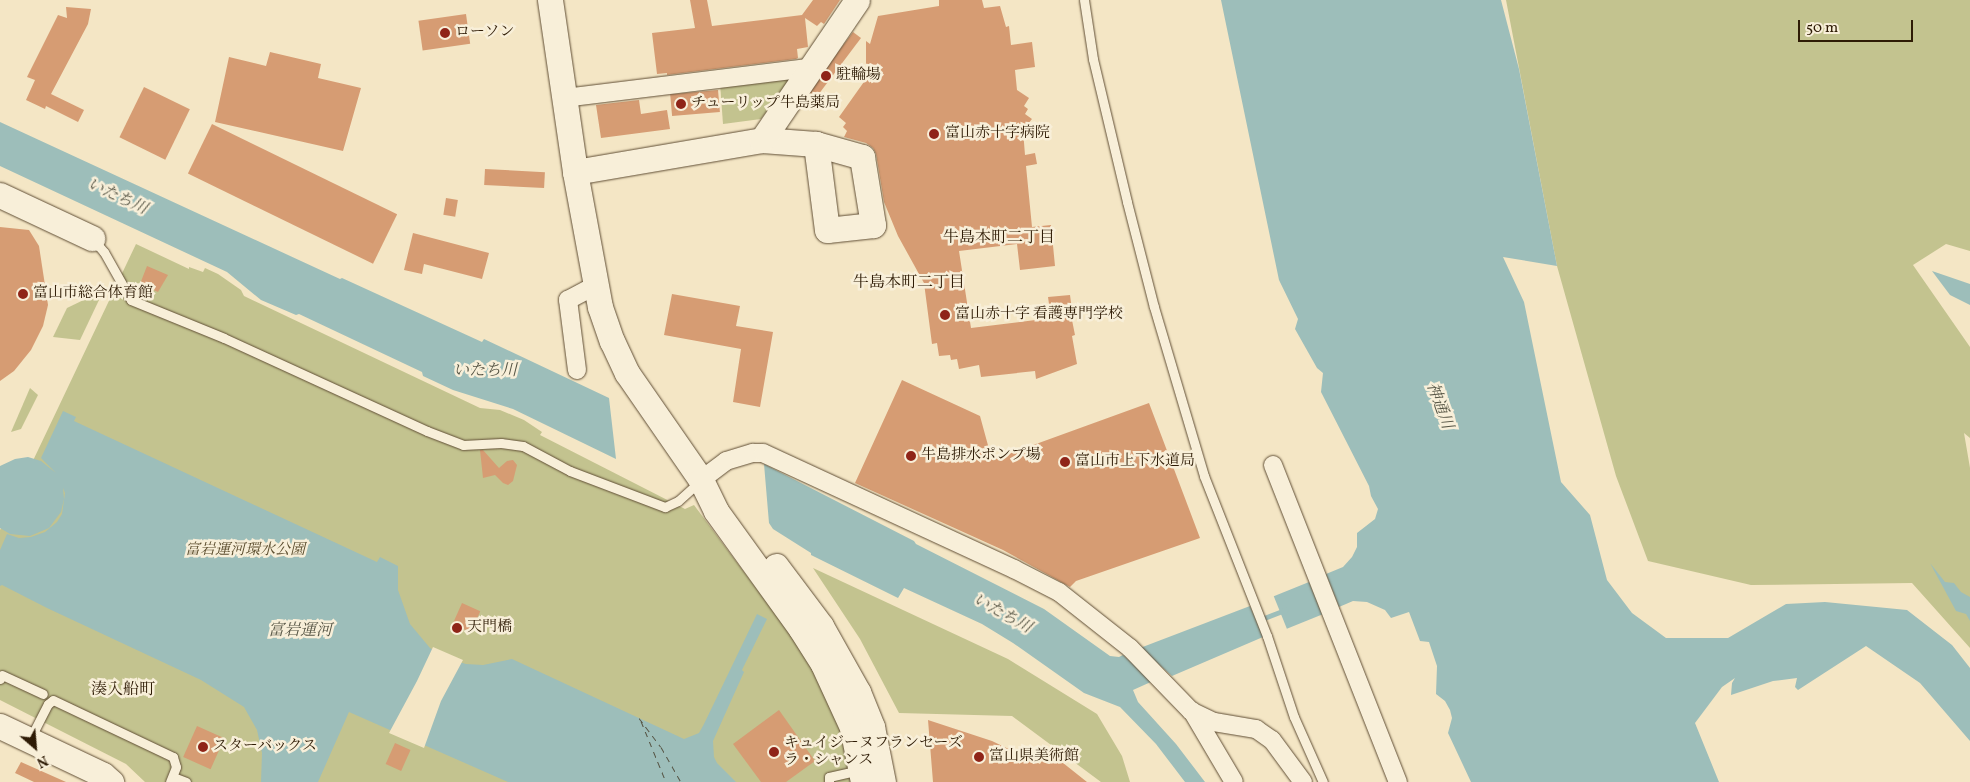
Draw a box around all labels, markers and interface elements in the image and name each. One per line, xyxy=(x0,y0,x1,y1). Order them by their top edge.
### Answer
scale bar xyxy=(1800,10,1915,42)
text: 50 m xyxy=(1806,18,1838,39)
place label: ローソン xyxy=(455,24,515,42)
marker: ローソン xyxy=(439,27,451,39)
place label: 駐輪場 xyxy=(836,67,881,85)
marker: 駐輪場 xyxy=(820,70,832,82)
place label: チューリップ牛島薬局 xyxy=(691,95,841,113)
marker: チューリップ牛島薬局 xyxy=(675,98,687,110)
place label: 富山赤十字病院 xyxy=(945,125,1050,143)
marker: 富山赤十字病院 xyxy=(927,127,941,141)
water label: いたち川 xyxy=(84,175,150,219)
district label: 牛島本町二丁目 xyxy=(943,228,1055,248)
district label: 牛島本町二丁目 xyxy=(853,273,965,293)
place label: 富山市総合体育館 xyxy=(33,285,153,303)
marker: 富山市総合体育館 xyxy=(17,288,29,300)
place label: 富山赤十字 看護専門学校 xyxy=(955,306,1123,324)
marker: 富山赤十字 看護専門学校 xyxy=(939,309,951,321)
water label: いたち川 xyxy=(453,361,517,381)
water label: 神通川 xyxy=(1422,380,1456,432)
place label: 牛島排水ポンプ場 xyxy=(921,447,1041,465)
marker: 牛島排水ポンプ場 xyxy=(905,450,917,462)
place label: 富山市上下水道局 xyxy=(1075,453,1195,471)
marker: 富山市上下水道局 xyxy=(1059,456,1071,468)
park label: 富岩運河環水公園 xyxy=(185,542,305,560)
water label: いたち川 xyxy=(969,590,1035,638)
place label: 天門橋 xyxy=(467,619,512,637)
water label: 富岩運河 xyxy=(268,621,332,641)
marker: 天門橋 xyxy=(451,622,463,634)
district label: 湊入船町 xyxy=(91,680,155,700)
north arrow xyxy=(10,722,60,772)
place label: キュイジーヌフランセーズ ラ・シャンス xyxy=(784,734,963,769)
place label: スターバックス xyxy=(213,738,318,756)
marker: スターバックス xyxy=(197,741,209,753)
marker: キュイジーヌフランセーズ ラ・シャンス xyxy=(768,746,780,758)
place label: 富山県美術館 xyxy=(989,748,1079,766)
text: N xyxy=(33,750,51,772)
marker: 富山県美術館 xyxy=(973,751,985,763)

